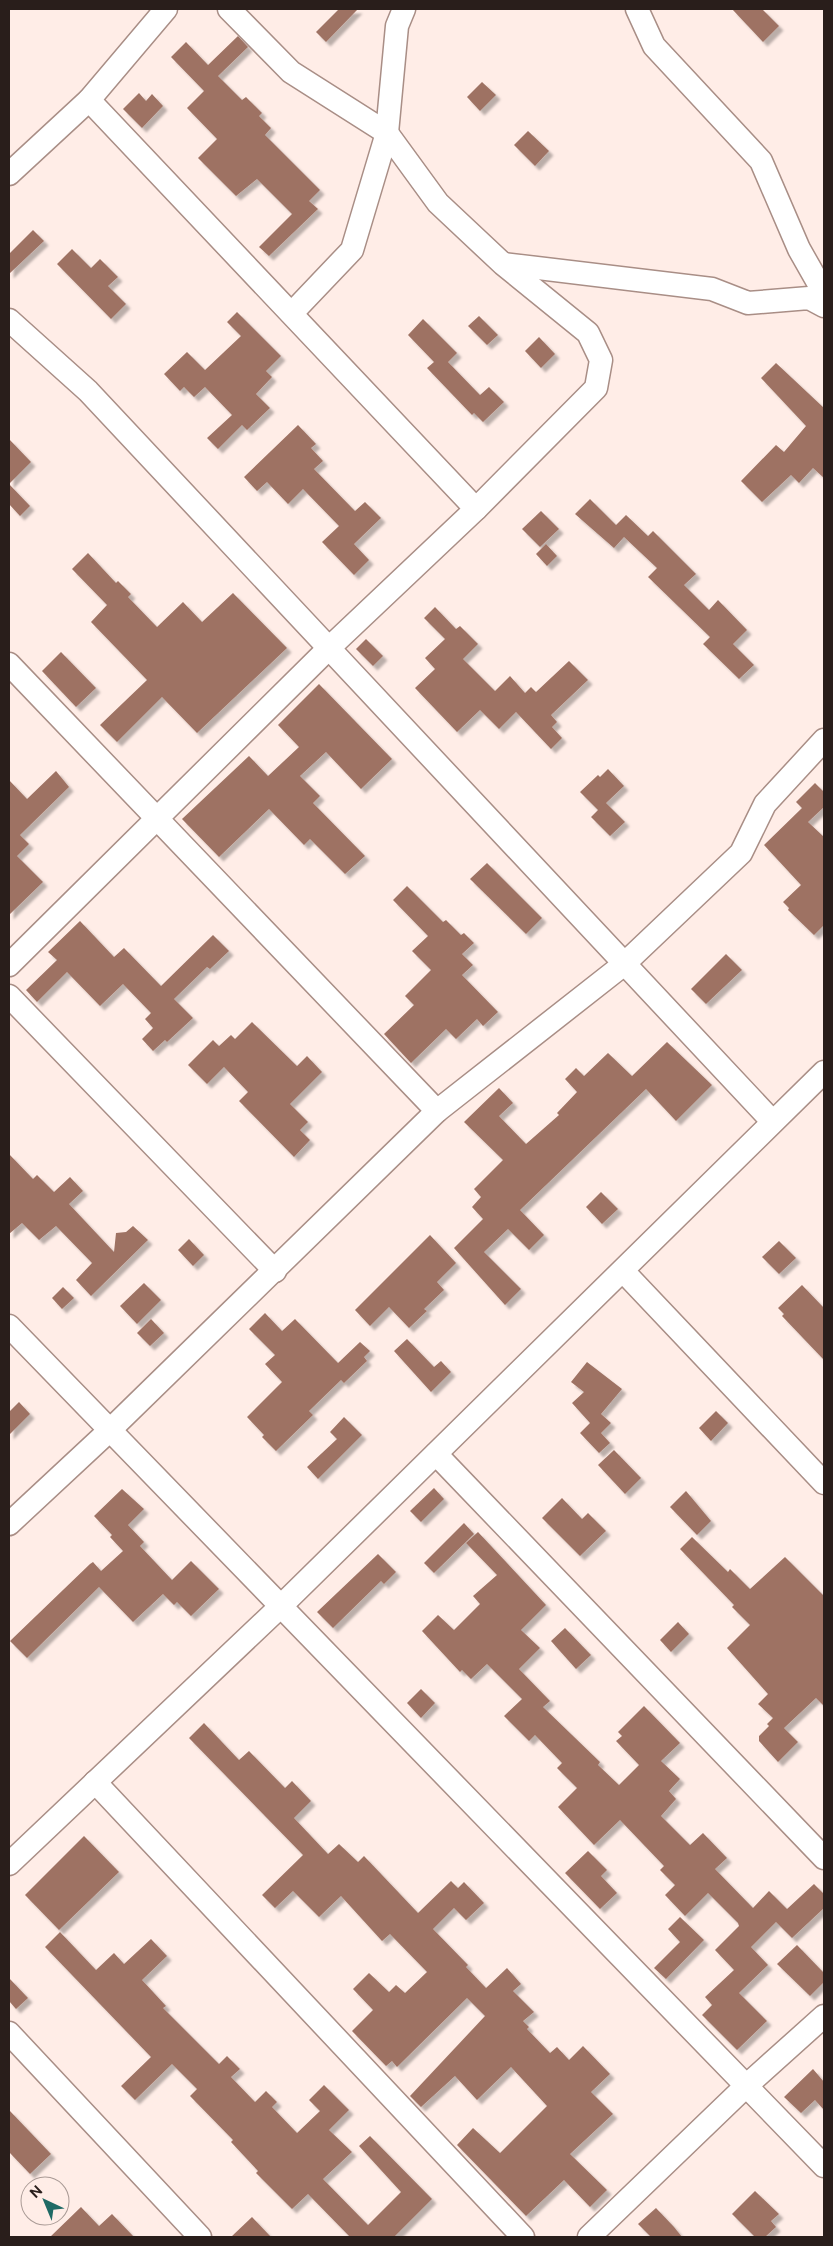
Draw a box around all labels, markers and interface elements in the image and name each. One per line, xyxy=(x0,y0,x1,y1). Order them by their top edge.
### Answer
north arrow xyxy=(20,2176,70,2226)
text: N xyxy=(26,2182,45,2201)

